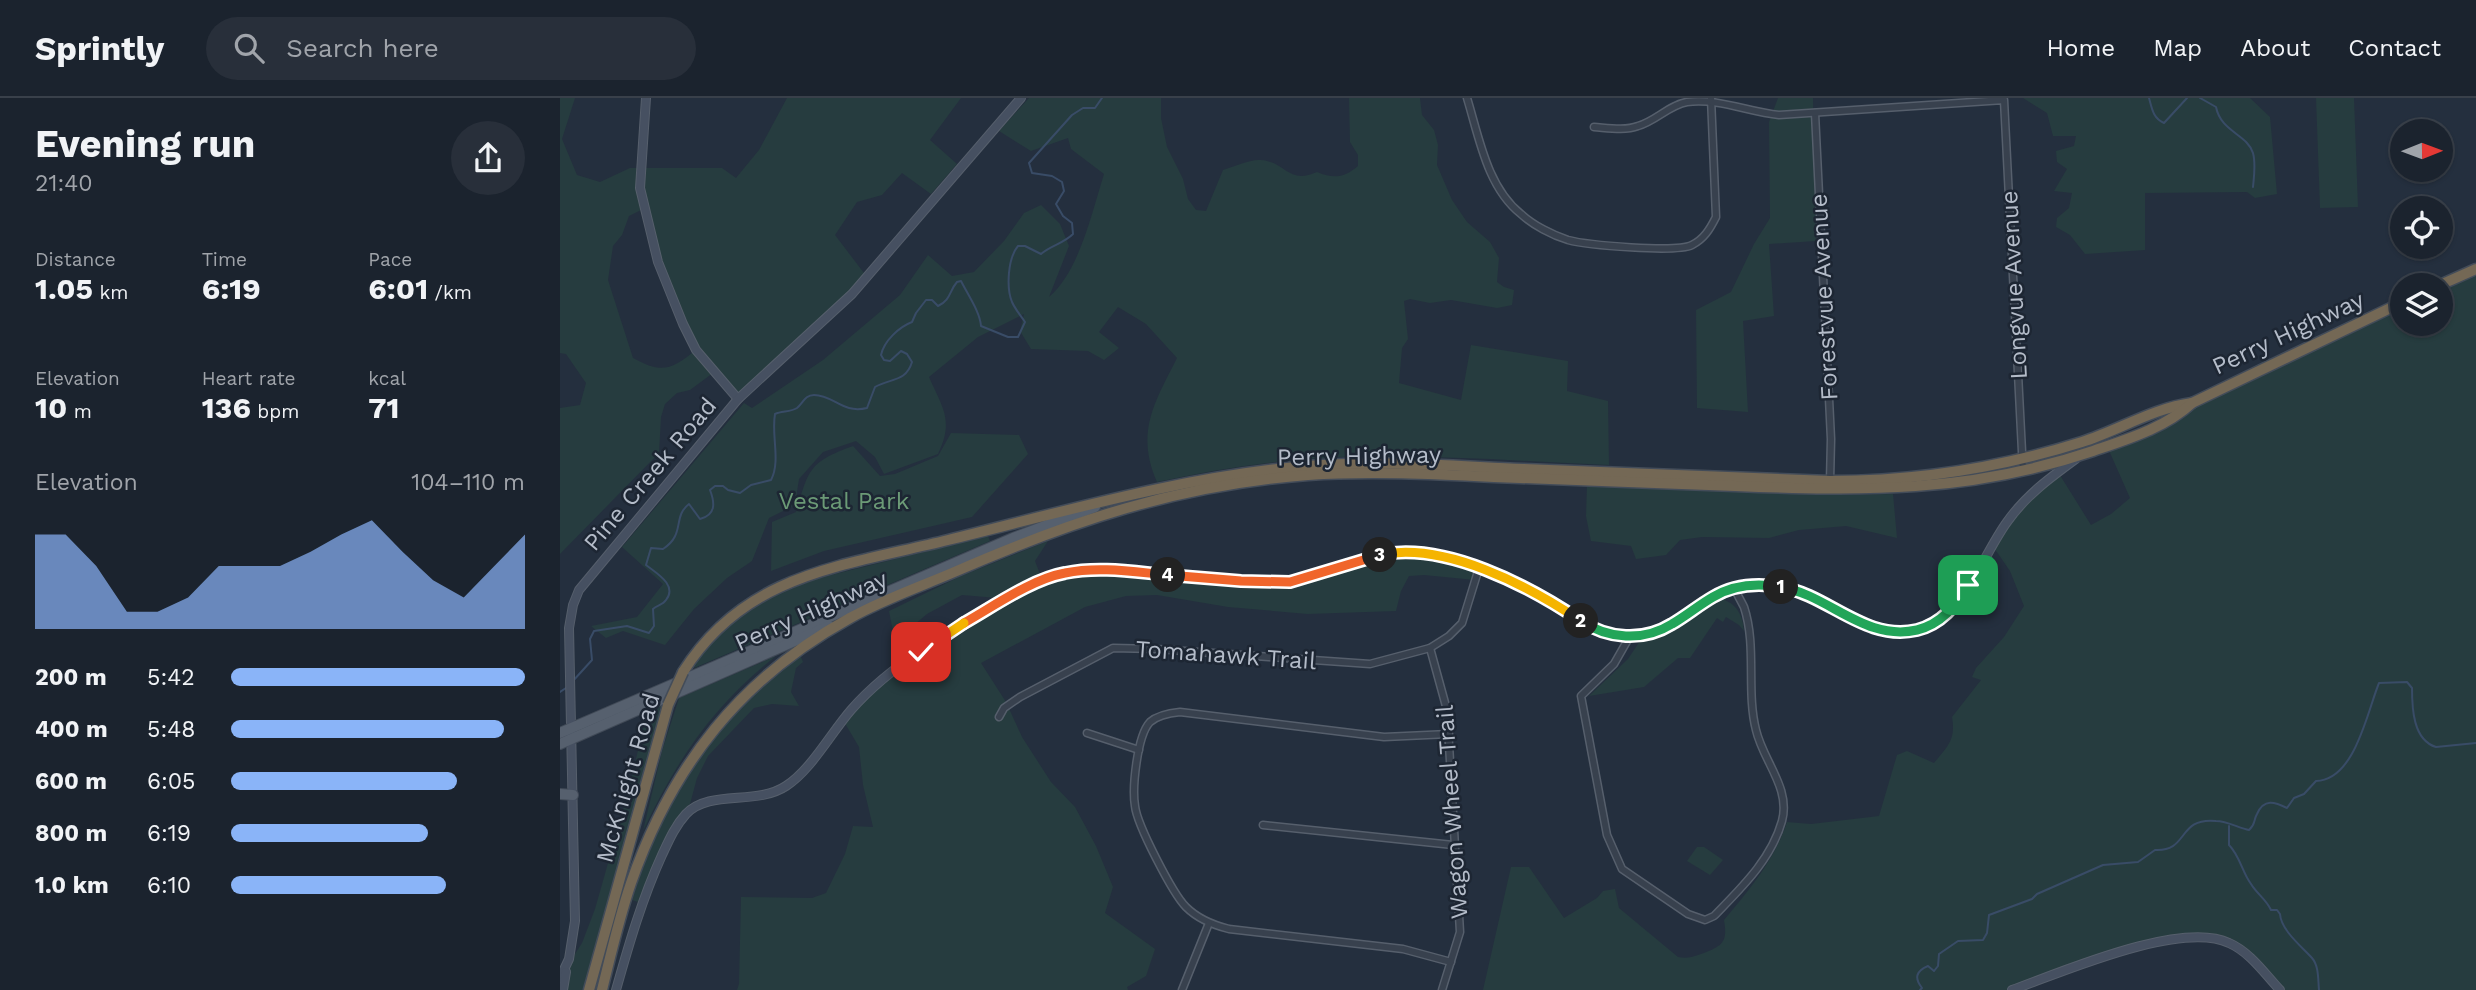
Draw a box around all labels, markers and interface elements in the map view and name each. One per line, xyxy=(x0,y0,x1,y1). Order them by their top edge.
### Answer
search box xyxy=(206,17,696,80)
text: Sprintly xyxy=(35,29,164,68)
icon: search xyxy=(230,29,268,67)
text: Search here xyxy=(286,33,439,63)
text: Home xyxy=(2047,34,2115,62)
text: Map xyxy=(2153,34,2202,62)
text: About xyxy=(2240,34,2310,62)
text: Contact xyxy=(2348,34,2441,62)
north arrow xyxy=(2390,119,2454,182)
map controls xyxy=(2390,119,2453,336)
button: share xyxy=(451,121,525,195)
text: Evening run xyxy=(35,122,255,166)
text: 21:40 xyxy=(35,170,93,197)
street label: Longvue Avenue xyxy=(1995,190,2033,380)
street label: Forestvue Avenue xyxy=(1805,193,1843,401)
button: locate xyxy=(2390,196,2453,259)
text: Distance xyxy=(35,248,116,271)
text: Time xyxy=(202,248,247,271)
text: Pace xyxy=(368,248,412,271)
text: 1.05 xyxy=(35,271,93,306)
text: 6:19 xyxy=(202,271,261,306)
text: 6:01 xyxy=(368,271,428,306)
button: layers xyxy=(2390,273,2453,336)
text: km xyxy=(93,281,128,304)
text: /km xyxy=(428,281,472,304)
street label: Perry Highway xyxy=(2208,285,2369,380)
text: Elevation xyxy=(35,367,120,390)
text: Heart rate xyxy=(202,367,296,390)
text: kcal xyxy=(368,367,406,390)
text: 10 xyxy=(35,390,67,425)
text: 136 xyxy=(202,390,251,425)
text: 71 xyxy=(368,390,400,425)
street label: Pine Creek Road xyxy=(578,392,722,556)
text: m xyxy=(67,400,92,423)
text: bpm xyxy=(251,400,299,423)
street label: Perry Highway xyxy=(1277,441,1442,471)
text: Elevation xyxy=(35,469,138,496)
text: 104–110 m xyxy=(411,469,525,496)
park label: Vestal Park xyxy=(779,487,910,515)
pin: 3 xyxy=(1362,538,1398,573)
text: 3 xyxy=(1374,543,1385,566)
pin xyxy=(1938,555,1998,615)
pin: 4 xyxy=(1150,558,1186,592)
text: 4 xyxy=(1161,563,1174,586)
street label: Perry Highway xyxy=(730,565,892,657)
icon: arrive xyxy=(1949,566,1987,604)
pin: 1 xyxy=(1764,570,1798,604)
text: 1 xyxy=(1776,575,1785,598)
pin: 2 xyxy=(1564,603,1598,638)
text: 2 xyxy=(1575,609,1586,632)
pin xyxy=(891,622,951,682)
icon: check xyxy=(902,633,940,671)
street label: Tomahawk Trail xyxy=(1135,635,1318,675)
text: 200 m xyxy=(35,664,107,691)
text: 5:42 xyxy=(147,664,195,691)
street label: McKnight Road xyxy=(590,690,666,866)
street label: Wagon Wheel Trail xyxy=(1431,703,1473,920)
text: 400 m xyxy=(35,716,108,743)
text: 5:48 xyxy=(147,716,195,743)
text: 600 m xyxy=(35,768,107,795)
text: 6:05 xyxy=(147,768,195,795)
text: 800 m xyxy=(35,820,107,847)
text: 6:19 xyxy=(147,820,191,847)
text: 1.0 km xyxy=(35,872,109,899)
text: 6:10 xyxy=(147,872,191,899)

